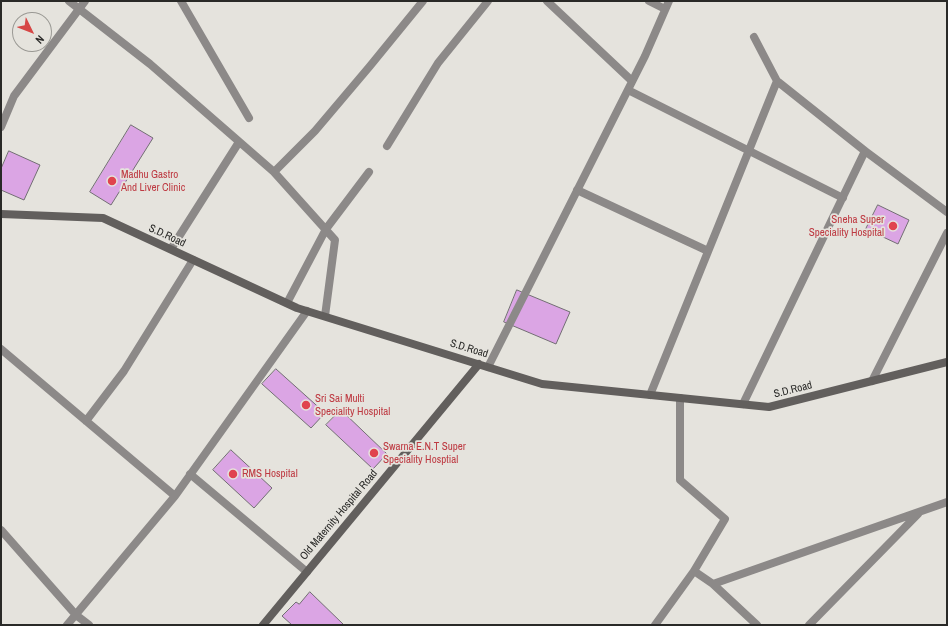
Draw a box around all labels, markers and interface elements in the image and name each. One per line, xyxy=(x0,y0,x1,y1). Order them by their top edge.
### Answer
north arrow xyxy=(12,12,52,52)
text: N xyxy=(33,32,47,47)
place label: Madhu Gastro And Liver Clinic xyxy=(121,168,185,194)
marker: Madhu Gastro And Liver Clinic xyxy=(106,175,118,187)
place label: Sneha Super Speciality Hospital xyxy=(809,213,884,239)
marker: Sneha Super Speciality Hospital xyxy=(887,220,899,232)
street label: S.D.Road xyxy=(146,222,188,250)
street label: S.D.Road xyxy=(448,337,490,361)
street label: S.D.Road xyxy=(772,379,814,401)
place label: Sri Sai Multi Speciality Hospital xyxy=(315,392,390,418)
marker: Sri Sai Multi Speciality Hospital xyxy=(300,399,312,411)
place label: Swarna E.N.T Super Speciality Hosptial xyxy=(383,440,466,466)
marker: Swarna E.N.T Super Speciality Hosptial xyxy=(368,447,380,459)
place label: RMS Hospital xyxy=(242,467,298,481)
street label: Old Maternity Hospital Road xyxy=(297,467,381,563)
marker: RMS Hospital xyxy=(227,468,239,480)

